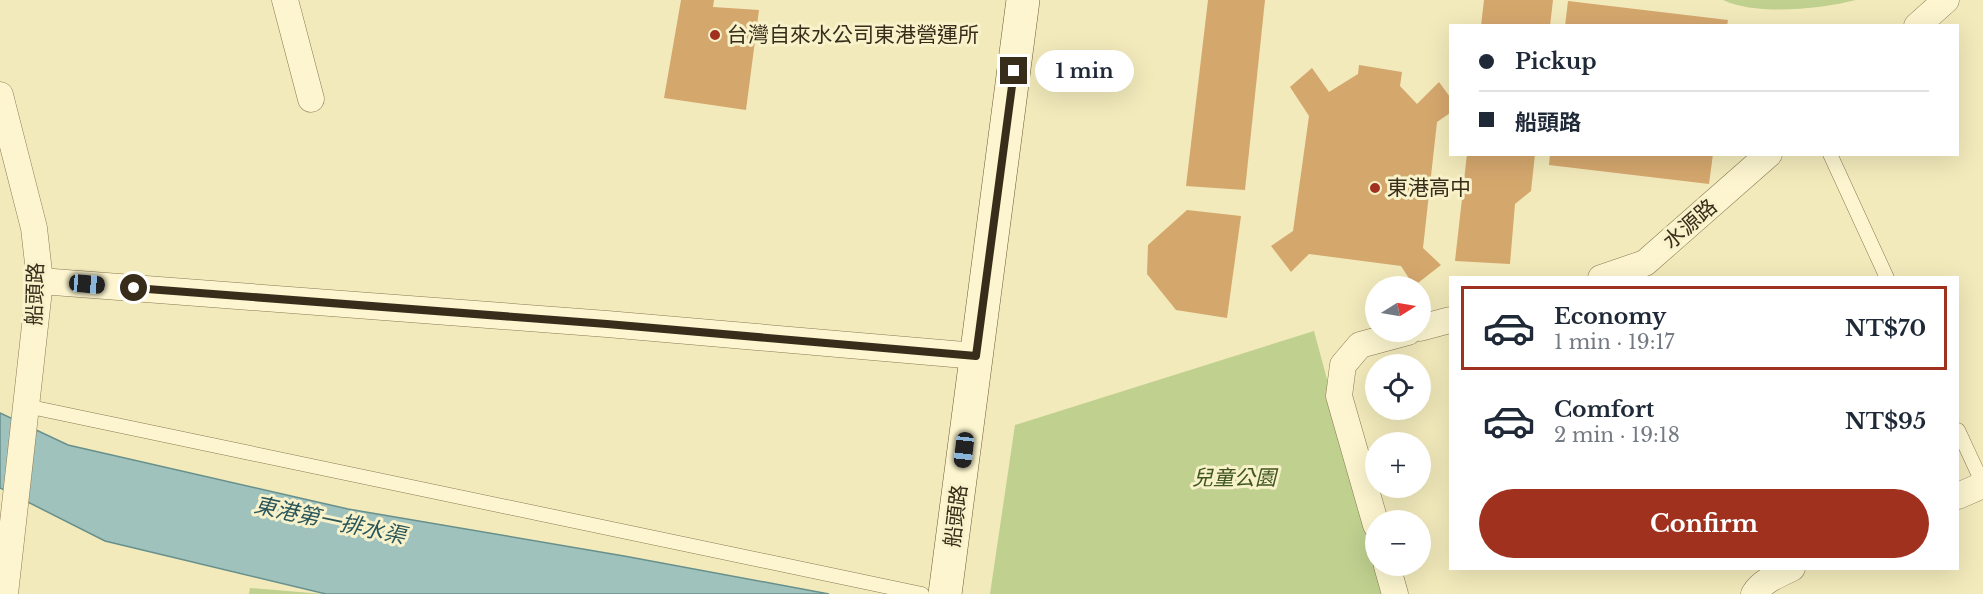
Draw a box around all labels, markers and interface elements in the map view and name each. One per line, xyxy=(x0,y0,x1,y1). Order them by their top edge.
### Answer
place label: 台灣自來水公司東港營運所 xyxy=(727,22,979,48)
marker: 台灣自來水公司東港營運所 xyxy=(708,28,722,42)
text: Pickup xyxy=(1515,48,1597,75)
callout: 1 min xyxy=(1035,50,1134,92)
route end xyxy=(1000,57,1027,84)
text: 1 min xyxy=(1056,59,1113,83)
text: 船頭路 xyxy=(1515,109,1581,136)
place label: 東港高中 xyxy=(1387,175,1471,201)
marker: 東港高中 xyxy=(1368,181,1382,195)
street label: 水源路 xyxy=(1658,194,1722,254)
street label: 船頭路 xyxy=(21,262,49,326)
car xyxy=(68,273,106,295)
route start xyxy=(120,274,147,301)
north arrow xyxy=(1365,276,1431,342)
map controls xyxy=(1365,276,1431,576)
icon: car xyxy=(1482,301,1536,355)
text: Economy xyxy=(1554,303,1666,330)
text: NT$70 xyxy=(1845,315,1926,342)
text: 1 min · 19:17 xyxy=(1554,330,1674,354)
button: locate xyxy=(1365,354,1431,420)
icon: car xyxy=(1482,394,1536,448)
text: Comfort xyxy=(1554,396,1654,423)
text: NT$95 xyxy=(1845,408,1926,435)
text: 2 min · 19:18 xyxy=(1554,423,1680,447)
car xyxy=(953,431,975,469)
button: + xyxy=(1365,432,1431,498)
park label: 兒童公園 xyxy=(1192,465,1279,491)
street label: 船頭路 xyxy=(939,483,973,549)
button: Confirm xyxy=(1479,489,1929,558)
water label: 東港第一排水渠 xyxy=(252,491,411,550)
button: − xyxy=(1365,510,1431,576)

